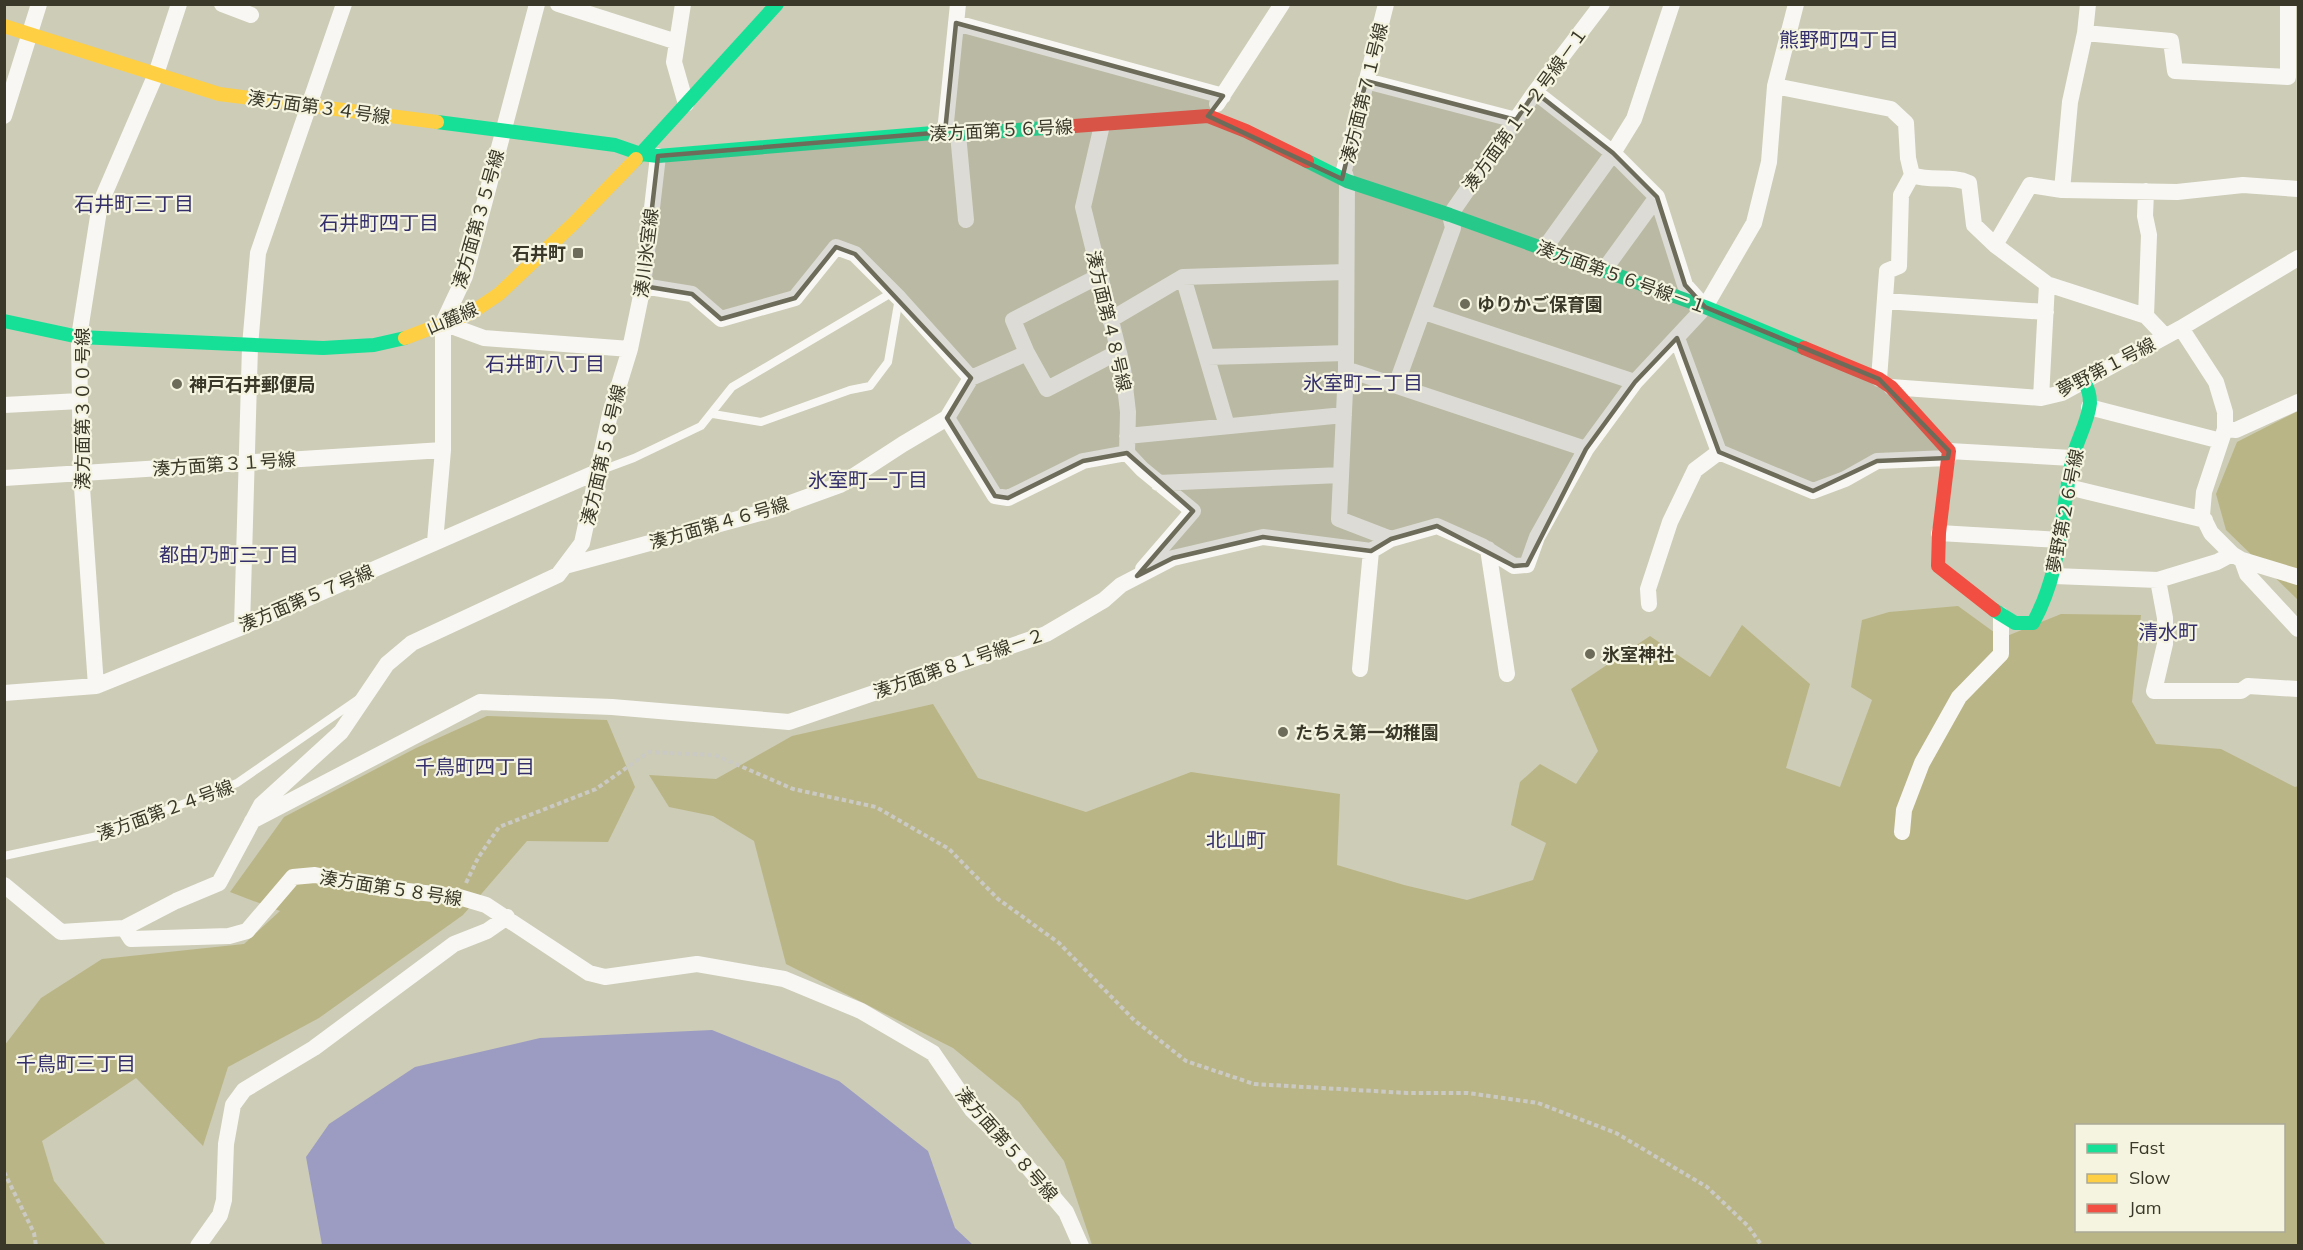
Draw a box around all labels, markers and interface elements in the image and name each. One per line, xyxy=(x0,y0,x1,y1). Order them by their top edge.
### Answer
street label: 湊方面第７１号線 xyxy=(1335,20,1393,166)
street label: 湊方面第１１２号線－１ xyxy=(1458,22,1592,196)
district label: 熊野町四丁目 xyxy=(1779,27,1899,52)
street label: 湊方面第３４号線 xyxy=(246,86,392,128)
street label: 湊方面第５６号線 xyxy=(928,115,1074,145)
street label: 湊方面第３５号線 xyxy=(447,147,509,291)
district label: 石井町三丁目 xyxy=(74,191,194,216)
street label: 湊川氷室線 xyxy=(629,207,663,299)
district label: 石井町四丁目 xyxy=(319,210,439,235)
street label: 湊方面第５６号線－１ xyxy=(1533,235,1711,319)
place label: 石井町 xyxy=(512,242,566,265)
marker: 石井町 xyxy=(571,246,585,260)
street label: 湊方面第４８号線 xyxy=(1082,248,1136,394)
place label: ゆりかご保育園 xyxy=(1477,293,1603,316)
street label: 山麓線 xyxy=(423,297,481,339)
marker: ゆりかご保育園 xyxy=(1458,297,1472,311)
street label: 湊方面第３００号線 xyxy=(71,328,94,490)
street label: 夢野第１号線 xyxy=(2053,332,2159,402)
district label: 石井町八丁目 xyxy=(485,351,605,376)
district label: 氷室町二丁目 xyxy=(1303,370,1423,395)
place label: 神戸石井郵便局 xyxy=(189,373,315,396)
marker: 神戸石井郵便局 xyxy=(170,377,184,391)
street label: 湊方面第５８号線 xyxy=(576,382,630,528)
street label: 夢野第２６号線 xyxy=(2042,447,2088,575)
street label: 湊方面第３１号線 xyxy=(151,448,297,480)
district label: 氷室町一丁目 xyxy=(808,467,928,492)
street label: 湊方面第４６号線 xyxy=(647,492,791,554)
district label: 都由乃町三丁目 xyxy=(159,542,299,567)
street label: 湊方面第５７号線 xyxy=(235,559,377,637)
district label: 清水町 xyxy=(2138,619,2198,644)
street label: 湊方面第８１号線－２ xyxy=(870,623,1048,703)
place label: 氷室神社 xyxy=(1602,643,1674,666)
marker: 氷室神社 xyxy=(1583,647,1597,661)
place label: たちえ第一幼稚園 xyxy=(1295,721,1439,744)
marker: たちえ第一幼稚園 xyxy=(1276,725,1290,739)
district label: 千鳥町四丁目 xyxy=(415,754,535,779)
street label: 湊方面第２４号線 xyxy=(93,775,237,845)
district label: 北山町 xyxy=(1206,827,1266,852)
street label: 湊方面第５８号線 xyxy=(318,865,464,911)
district label: 千鳥町三丁目 xyxy=(16,1051,136,1076)
street label: 湊方面第５８号線 xyxy=(951,1082,1063,1206)
legend xyxy=(2075,1124,2285,1232)
text: Fast xyxy=(2129,1136,2165,1159)
text: Slow xyxy=(2129,1166,2171,1189)
text: Jam xyxy=(2129,1196,2162,1219)

